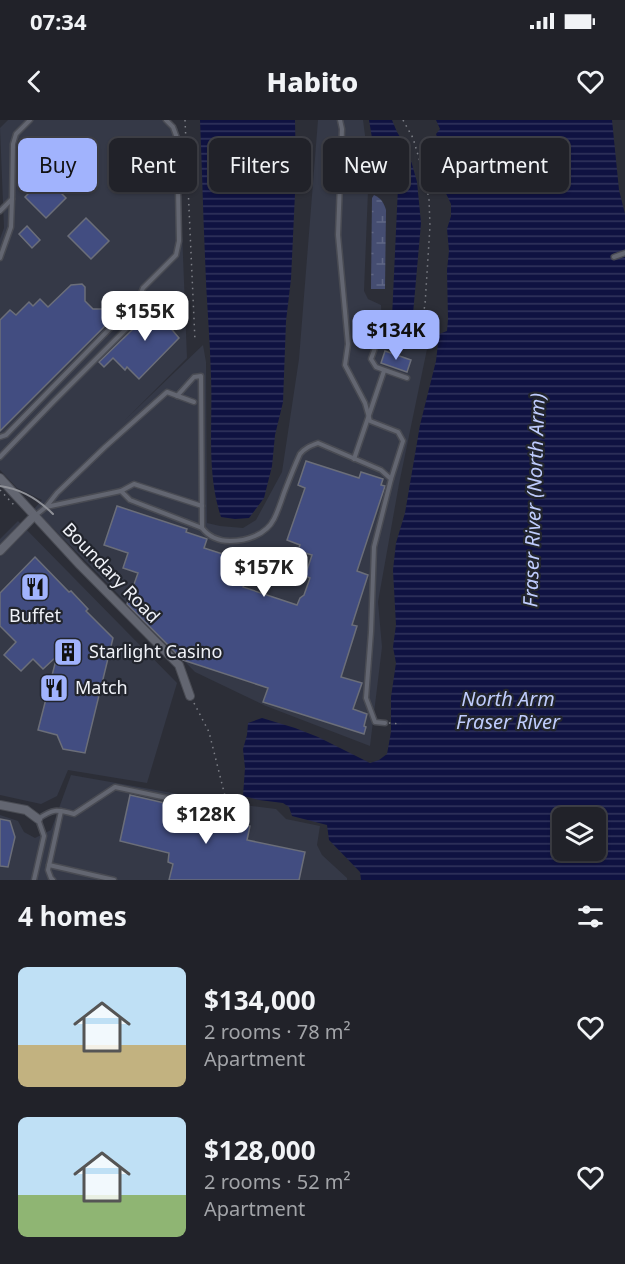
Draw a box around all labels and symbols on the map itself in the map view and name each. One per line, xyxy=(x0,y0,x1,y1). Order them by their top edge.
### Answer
pin: $155K xyxy=(103,291,187,342)
pin: $134K xyxy=(354,310,438,361)
water label: Fraser River (North Arm) xyxy=(516,392,551,608)
street label: Boundary Road xyxy=(58,517,166,628)
pin: $157K xyxy=(222,547,306,598)
restaurant icon: Buffet xyxy=(19,571,51,603)
place label: Buffet xyxy=(9,603,61,627)
building icon: Starlight Casino xyxy=(52,636,84,668)
place label: Starlight Casino xyxy=(89,639,222,663)
restaurant icon: Match xyxy=(38,672,70,704)
place label: Match xyxy=(75,675,128,699)
water label: North Arm Fraser River xyxy=(456,685,561,735)
pin: $128K xyxy=(164,794,248,845)

